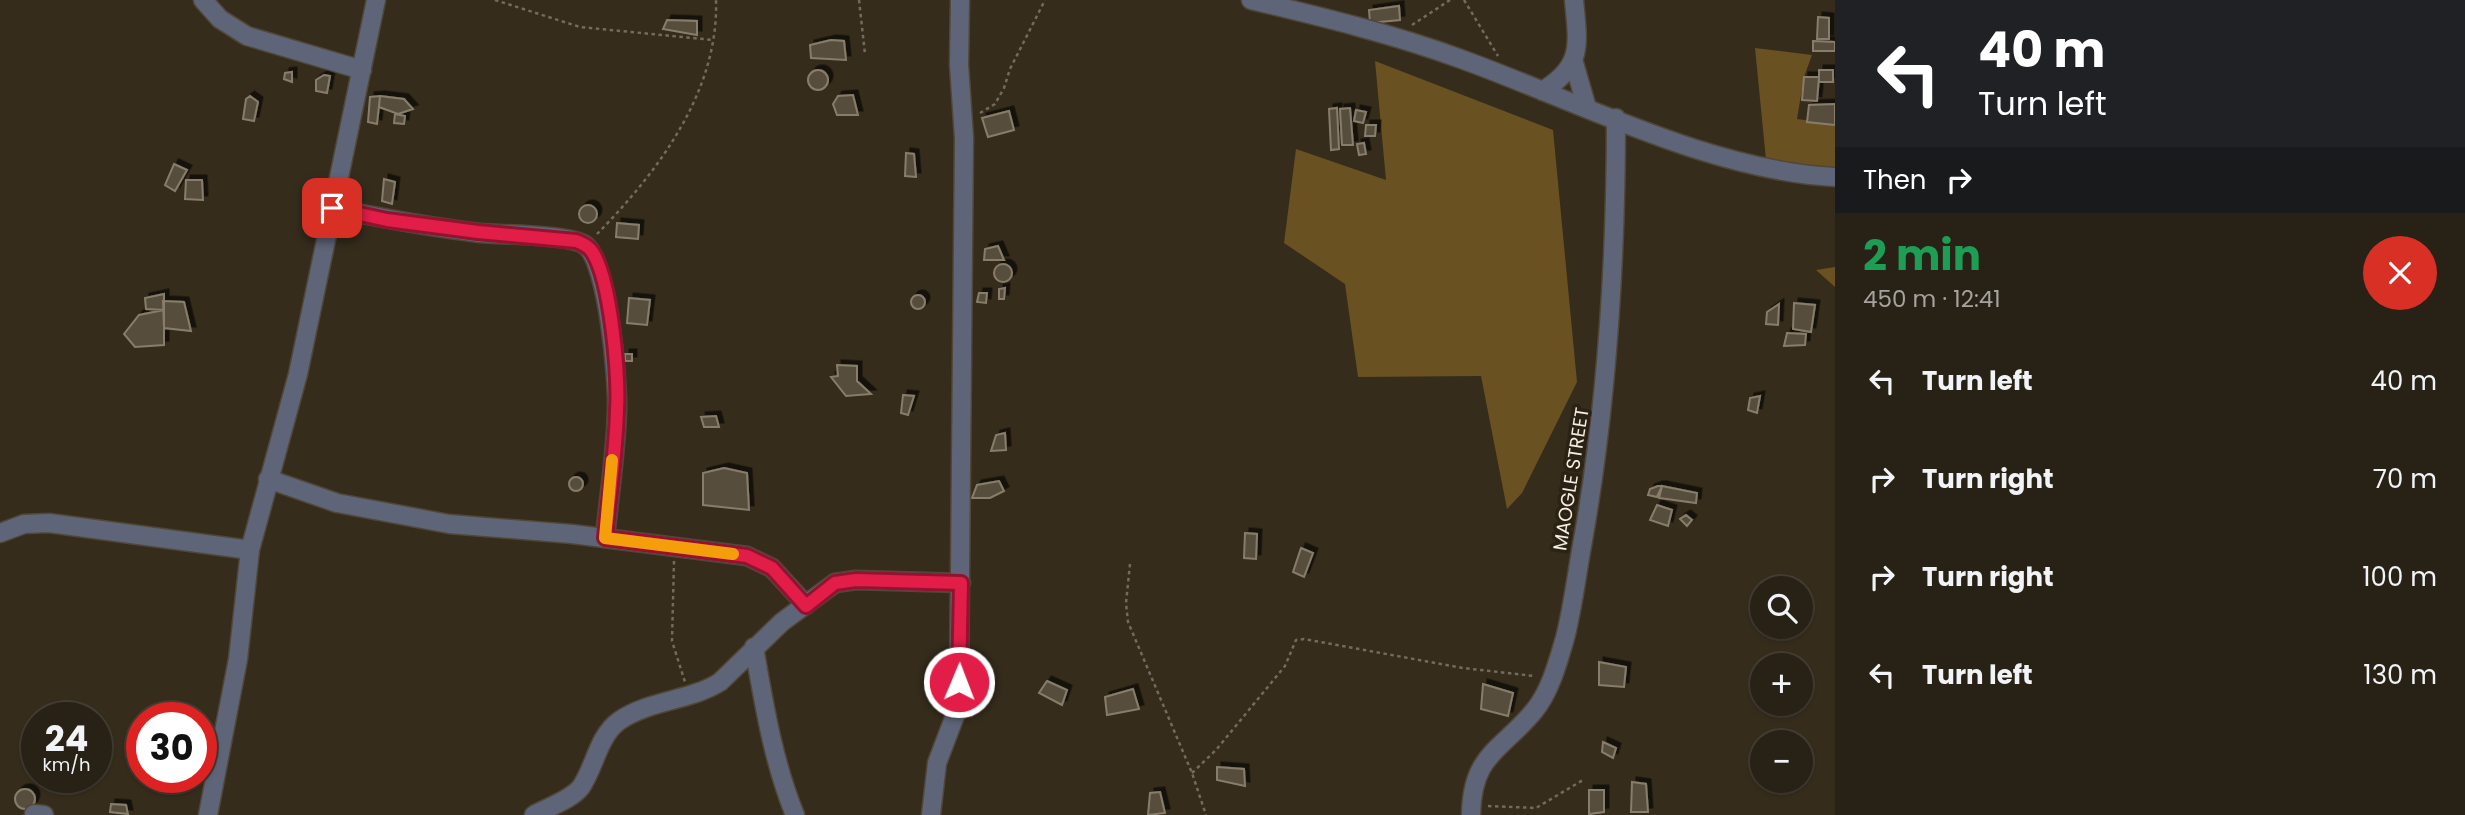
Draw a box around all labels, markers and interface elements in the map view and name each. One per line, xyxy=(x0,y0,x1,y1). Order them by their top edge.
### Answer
text: 40 m xyxy=(1978,16,2105,84)
icon: left xyxy=(1863,28,1954,119)
text: Turn left xyxy=(1978,81,2107,126)
icon: right xyxy=(1940,161,1978,199)
text: Then xyxy=(1863,162,1926,198)
pin xyxy=(302,178,362,238)
icon: arrive xyxy=(313,189,351,227)
text: 2 min xyxy=(1863,226,1981,285)
button: close xyxy=(2363,236,2437,310)
text: 450 m · 12:41 xyxy=(1863,283,2001,315)
icon: left xyxy=(1863,362,1901,400)
text: Turn left xyxy=(1922,363,2033,399)
text: 40 m xyxy=(2371,363,2437,399)
street label: MAOGLE STREET xyxy=(1546,405,1596,553)
icon: right xyxy=(1863,460,1901,498)
text: Turn right xyxy=(1922,461,2054,497)
text: 70 m xyxy=(2373,461,2437,497)
icon: right xyxy=(1863,558,1901,596)
text: Turn right xyxy=(1922,559,2054,595)
text: 100 m xyxy=(2362,559,2437,595)
map controls xyxy=(1750,576,1813,793)
button: search xyxy=(1750,576,1813,639)
position arrow xyxy=(922,645,996,719)
button: + xyxy=(1750,653,1813,716)
icon: left xyxy=(1863,656,1901,694)
text: Turn left xyxy=(1922,657,2033,693)
text: 130 m xyxy=(2363,657,2437,693)
speed limit sign: 30 xyxy=(126,702,217,793)
text: 24 xyxy=(45,714,88,763)
button: − xyxy=(1750,730,1813,793)
text: km/h xyxy=(43,752,90,777)

